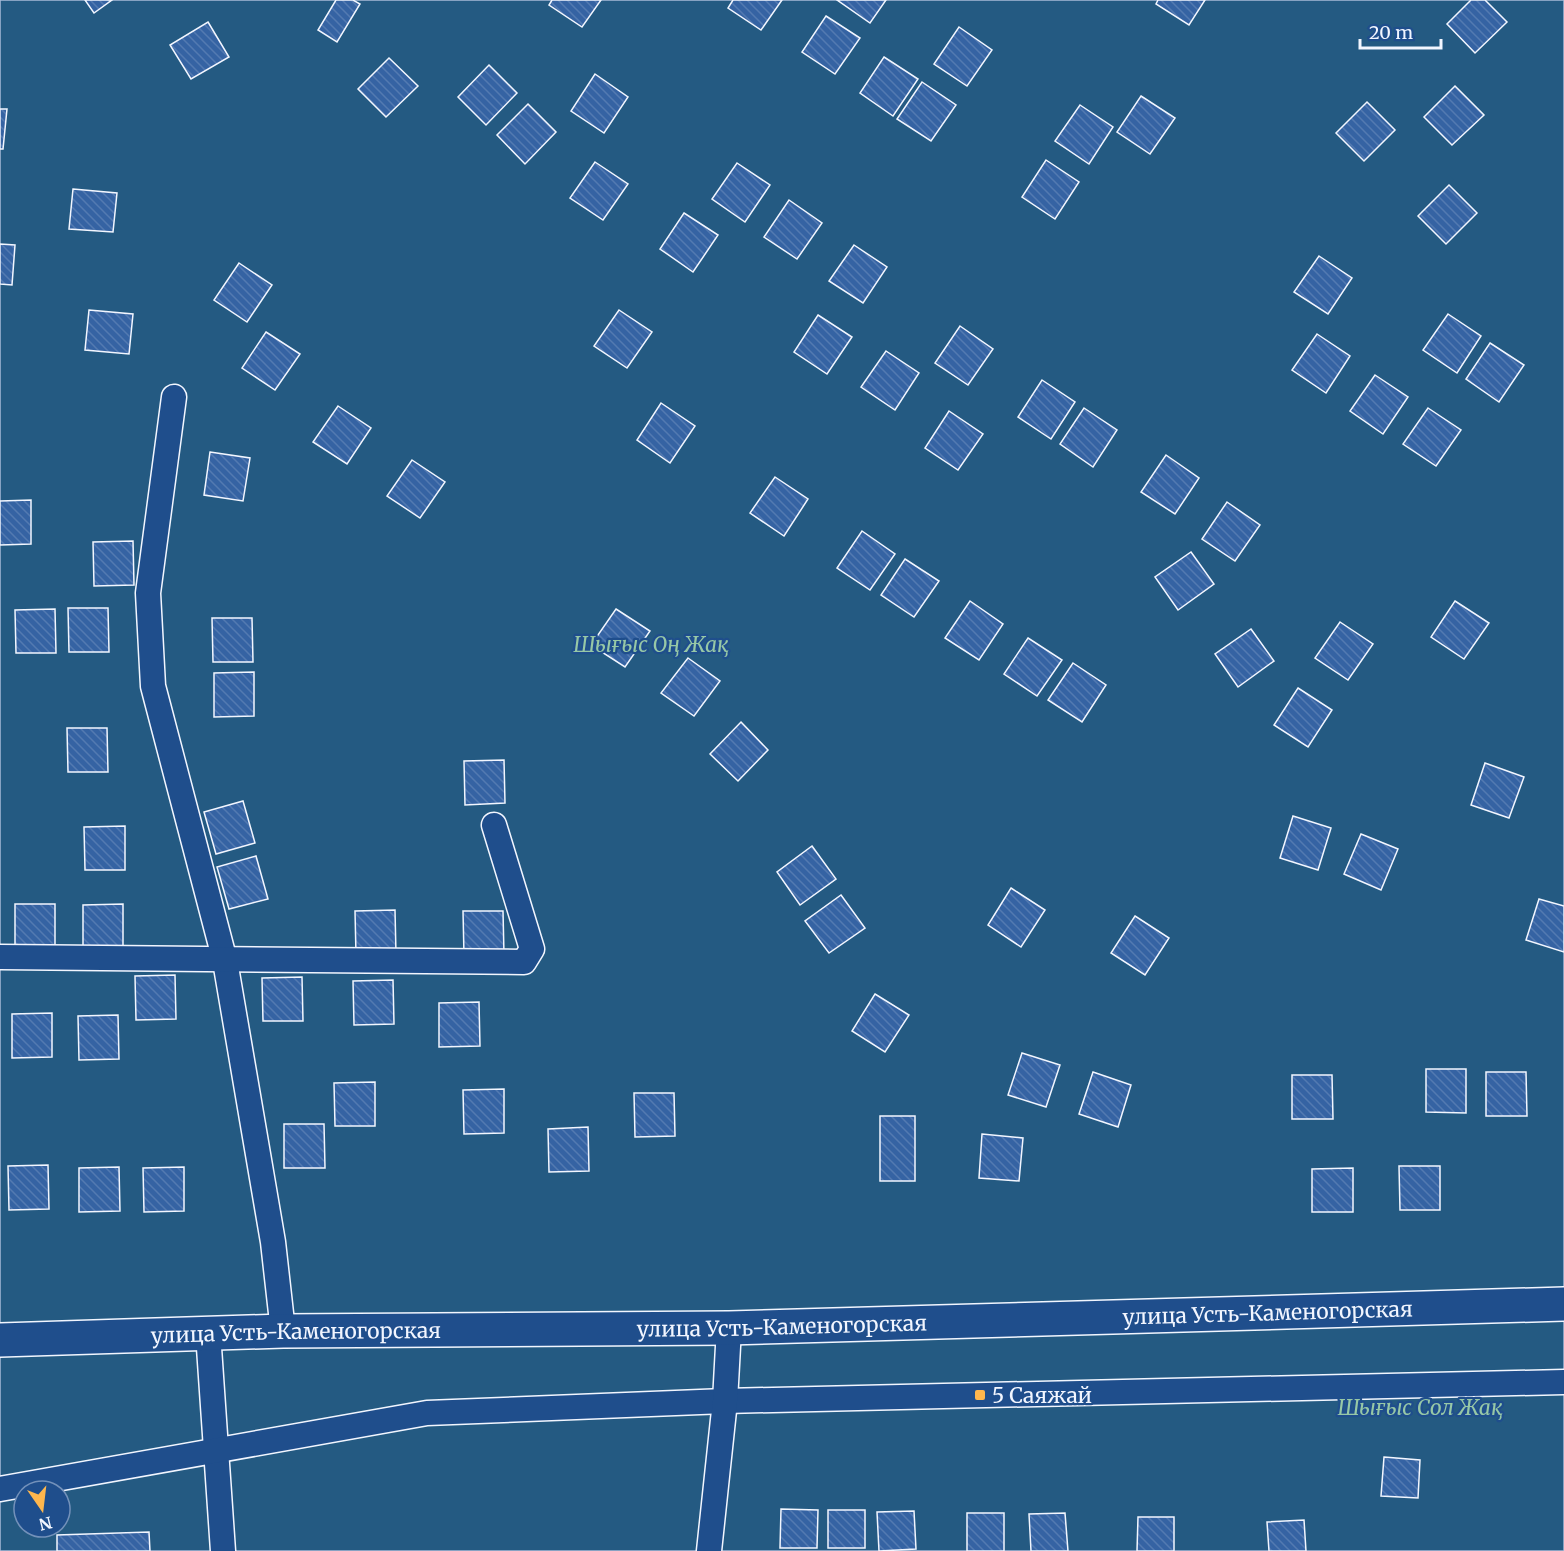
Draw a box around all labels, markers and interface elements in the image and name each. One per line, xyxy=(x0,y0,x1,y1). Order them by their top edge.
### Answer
scale bar xyxy=(1360,12,1441,50)
text: 20 m xyxy=(1369,21,1413,44)
park label: Шығыс Оң Жақ xyxy=(573,631,729,658)
street label: улица Усть-Каменогорская xyxy=(1122,1295,1413,1330)
street label: улица Усть-Каменогорская xyxy=(637,1309,927,1342)
street label: улица Усть-Каменогорская xyxy=(150,1316,441,1349)
place label: 5 Саяжай xyxy=(992,1382,1092,1409)
marker: 5 Саяжай xyxy=(973,1388,987,1402)
park label: Шығыс Сол Жақ xyxy=(1337,1394,1503,1421)
north arrow xyxy=(12,1479,72,1539)
text: N xyxy=(37,1512,54,1535)

